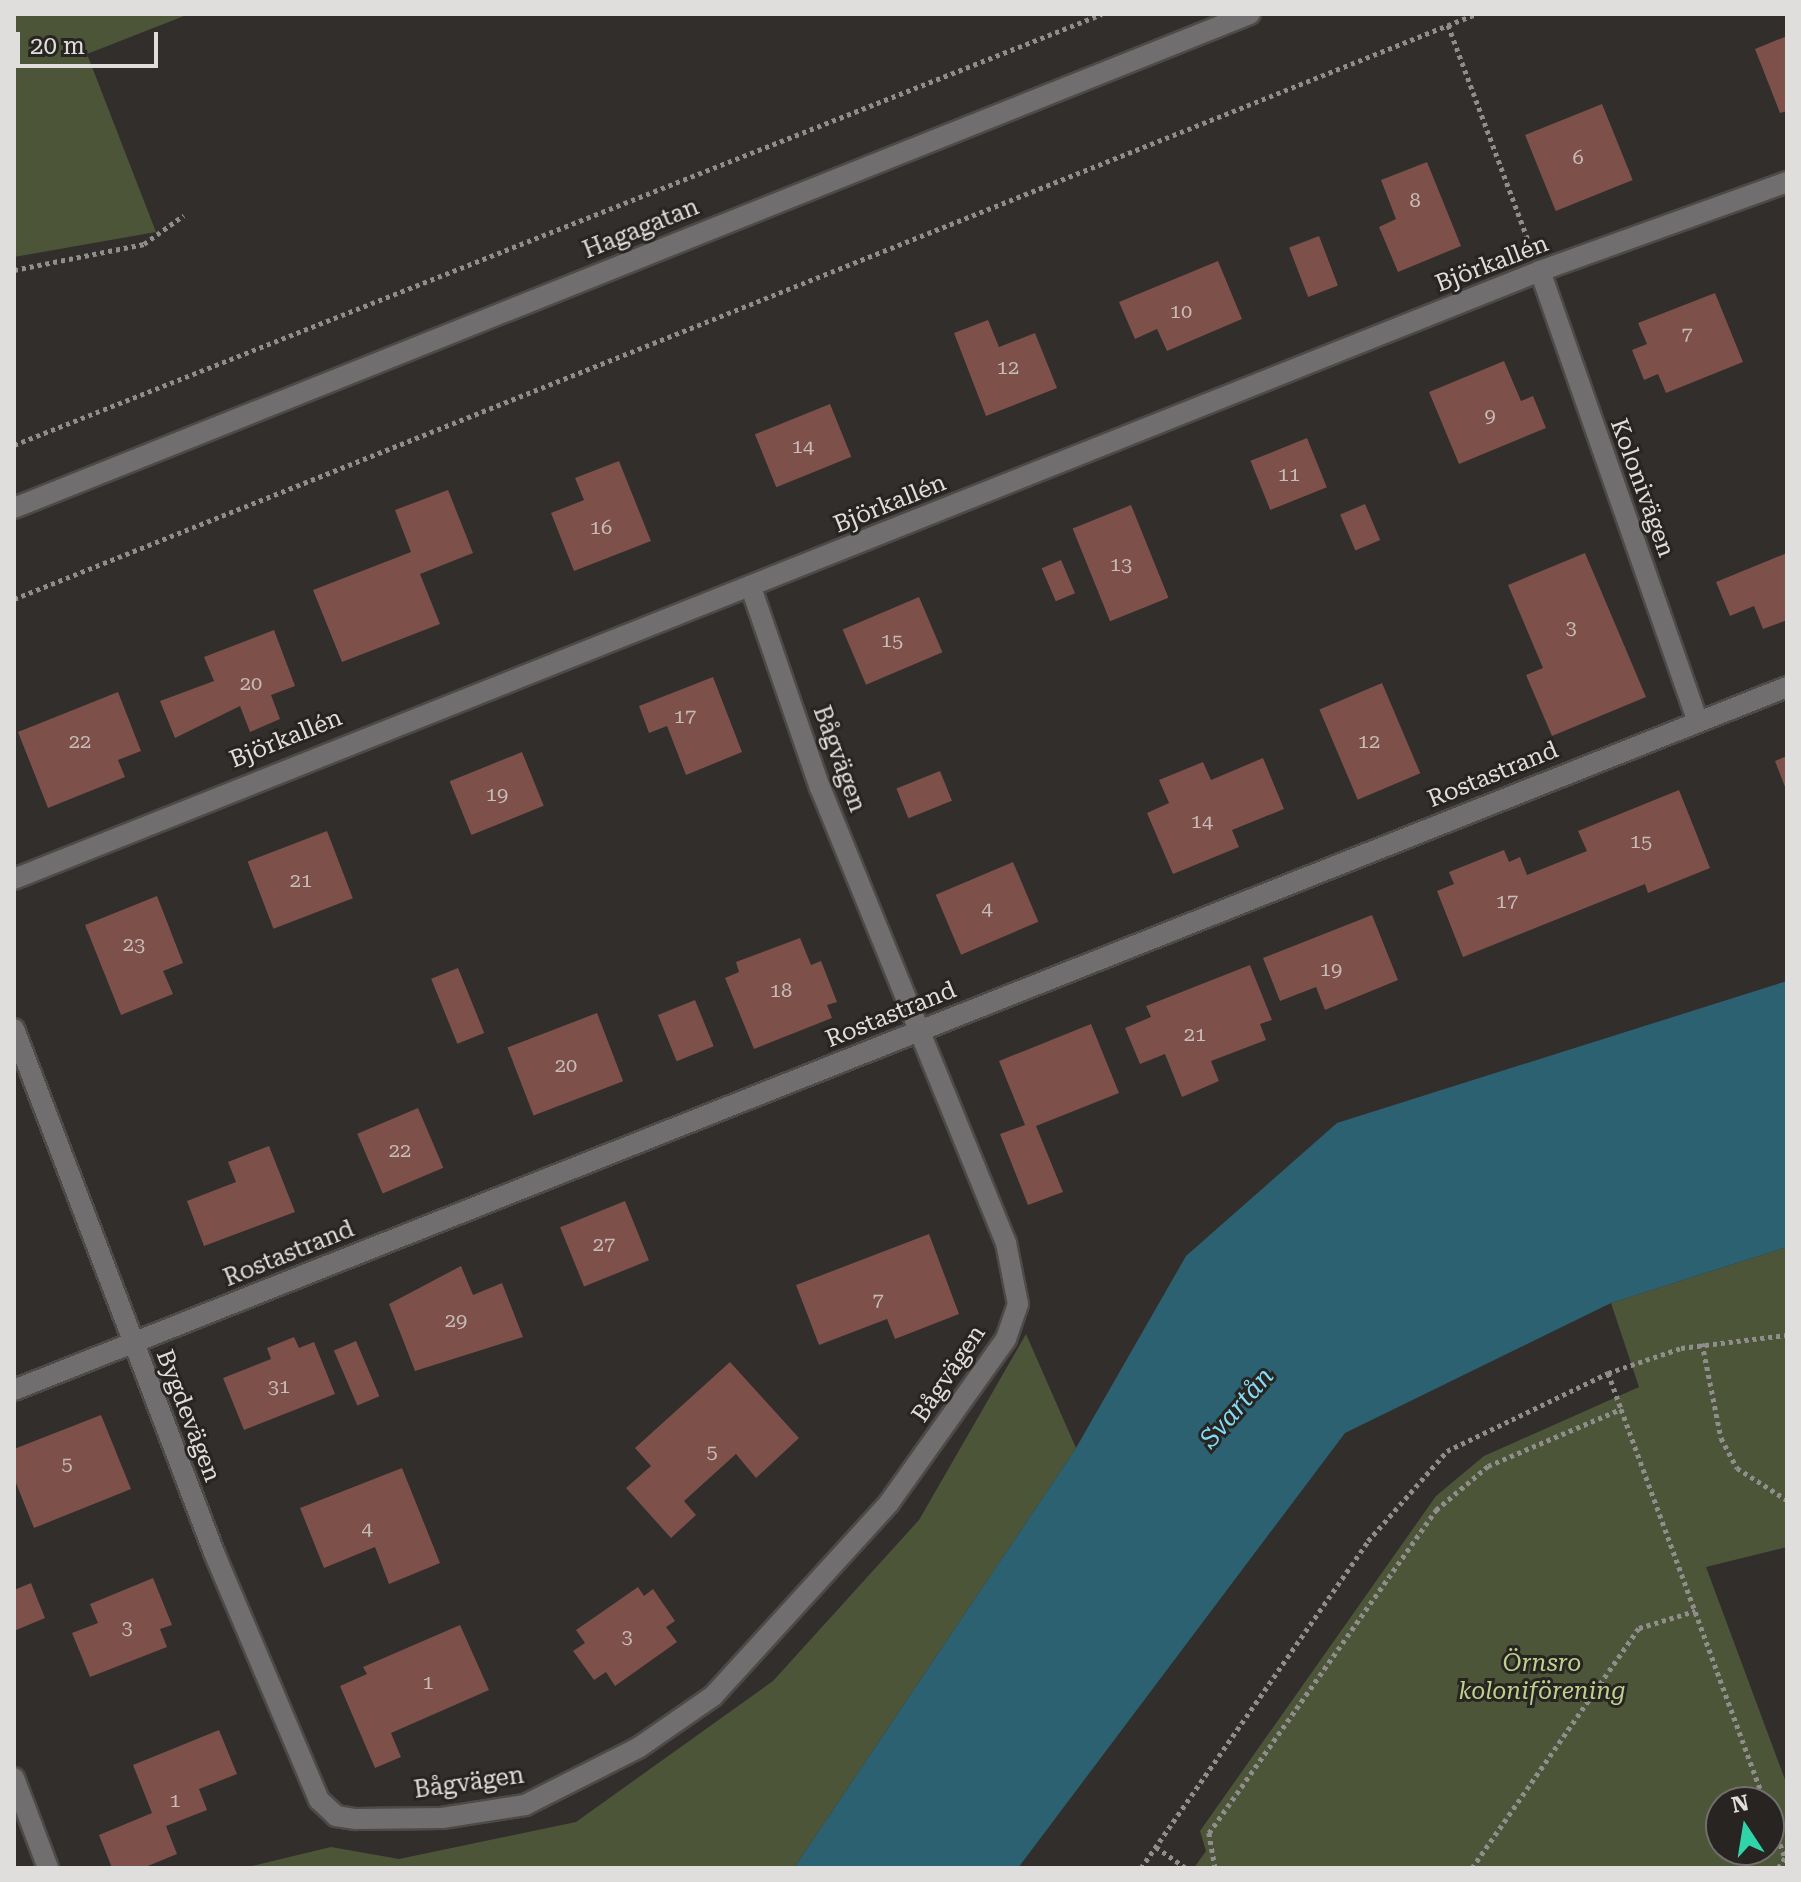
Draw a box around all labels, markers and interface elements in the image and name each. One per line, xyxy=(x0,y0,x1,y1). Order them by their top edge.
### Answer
scale bar xyxy=(20,16,162,66)
text: 20 m xyxy=(30,32,85,60)
house number: 6 xyxy=(1572,145,1584,169)
house number: 8 xyxy=(1409,188,1421,212)
street label: Hagagatan xyxy=(579,193,703,265)
street label: Björkallén xyxy=(1431,229,1553,299)
house number: 10 xyxy=(1170,299,1192,323)
house number: 7 xyxy=(1681,322,1693,346)
house number: 12 xyxy=(997,355,1019,379)
house number: 9 xyxy=(1484,403,1496,427)
street label: Kolonivägen xyxy=(1604,415,1680,561)
house number: 14 xyxy=(792,434,814,458)
house number: 11 xyxy=(1278,462,1300,486)
street label: Björkallén xyxy=(830,468,950,540)
house number: 16 xyxy=(590,515,612,539)
house number: 13 xyxy=(1110,552,1132,576)
house number: 3 xyxy=(1565,615,1577,639)
house number: 15 xyxy=(881,628,903,652)
house number: 20 xyxy=(240,671,262,695)
street label: Bågvägen xyxy=(806,702,872,816)
street label: Björkallén xyxy=(226,703,346,775)
house number: 17 xyxy=(674,704,696,728)
house number: 22 xyxy=(69,729,91,753)
house number: 12 xyxy=(1358,729,1380,753)
street label: Rostastrand xyxy=(1424,736,1562,814)
house number: 19 xyxy=(486,782,508,806)
house number: 14 xyxy=(1191,809,1213,833)
house number: 15 xyxy=(1630,829,1652,853)
house number: 21 xyxy=(290,868,312,892)
house number: 17 xyxy=(1496,889,1518,913)
house number: 4 xyxy=(981,896,993,920)
house number: 23 xyxy=(123,932,145,956)
house number: 19 xyxy=(1320,957,1342,981)
street label: Rostastrand xyxy=(822,976,960,1054)
house number: 18 xyxy=(770,978,792,1002)
house number: 21 xyxy=(1184,1022,1206,1046)
house number: 20 xyxy=(555,1053,577,1077)
house number: 22 xyxy=(389,1138,411,1162)
street label: Rostastrand xyxy=(220,1215,358,1293)
house number: 27 xyxy=(593,1232,615,1256)
house number: 7 xyxy=(872,1288,884,1312)
house number: 29 xyxy=(445,1308,467,1332)
street label: Bågvägen xyxy=(906,1320,992,1428)
street label: Bygdevägen xyxy=(150,1346,226,1486)
water label: Svartån xyxy=(1194,1361,1280,1455)
house number: 31 xyxy=(268,1374,290,1398)
house number: 5 xyxy=(706,1439,718,1463)
house number: 5 xyxy=(61,1451,73,1475)
house number: 4 xyxy=(361,1516,373,1540)
house number: 3 xyxy=(121,1615,133,1639)
house number: 3 xyxy=(621,1624,633,1648)
park label: Örnsro koloniförening xyxy=(1458,1650,1626,1706)
house number: 1 xyxy=(422,1670,434,1694)
street label: Bågvägen xyxy=(412,1761,526,1805)
north arrow xyxy=(1705,1786,1785,1866)
house number: 1 xyxy=(169,1788,181,1812)
text: N xyxy=(1729,1790,1751,1818)

